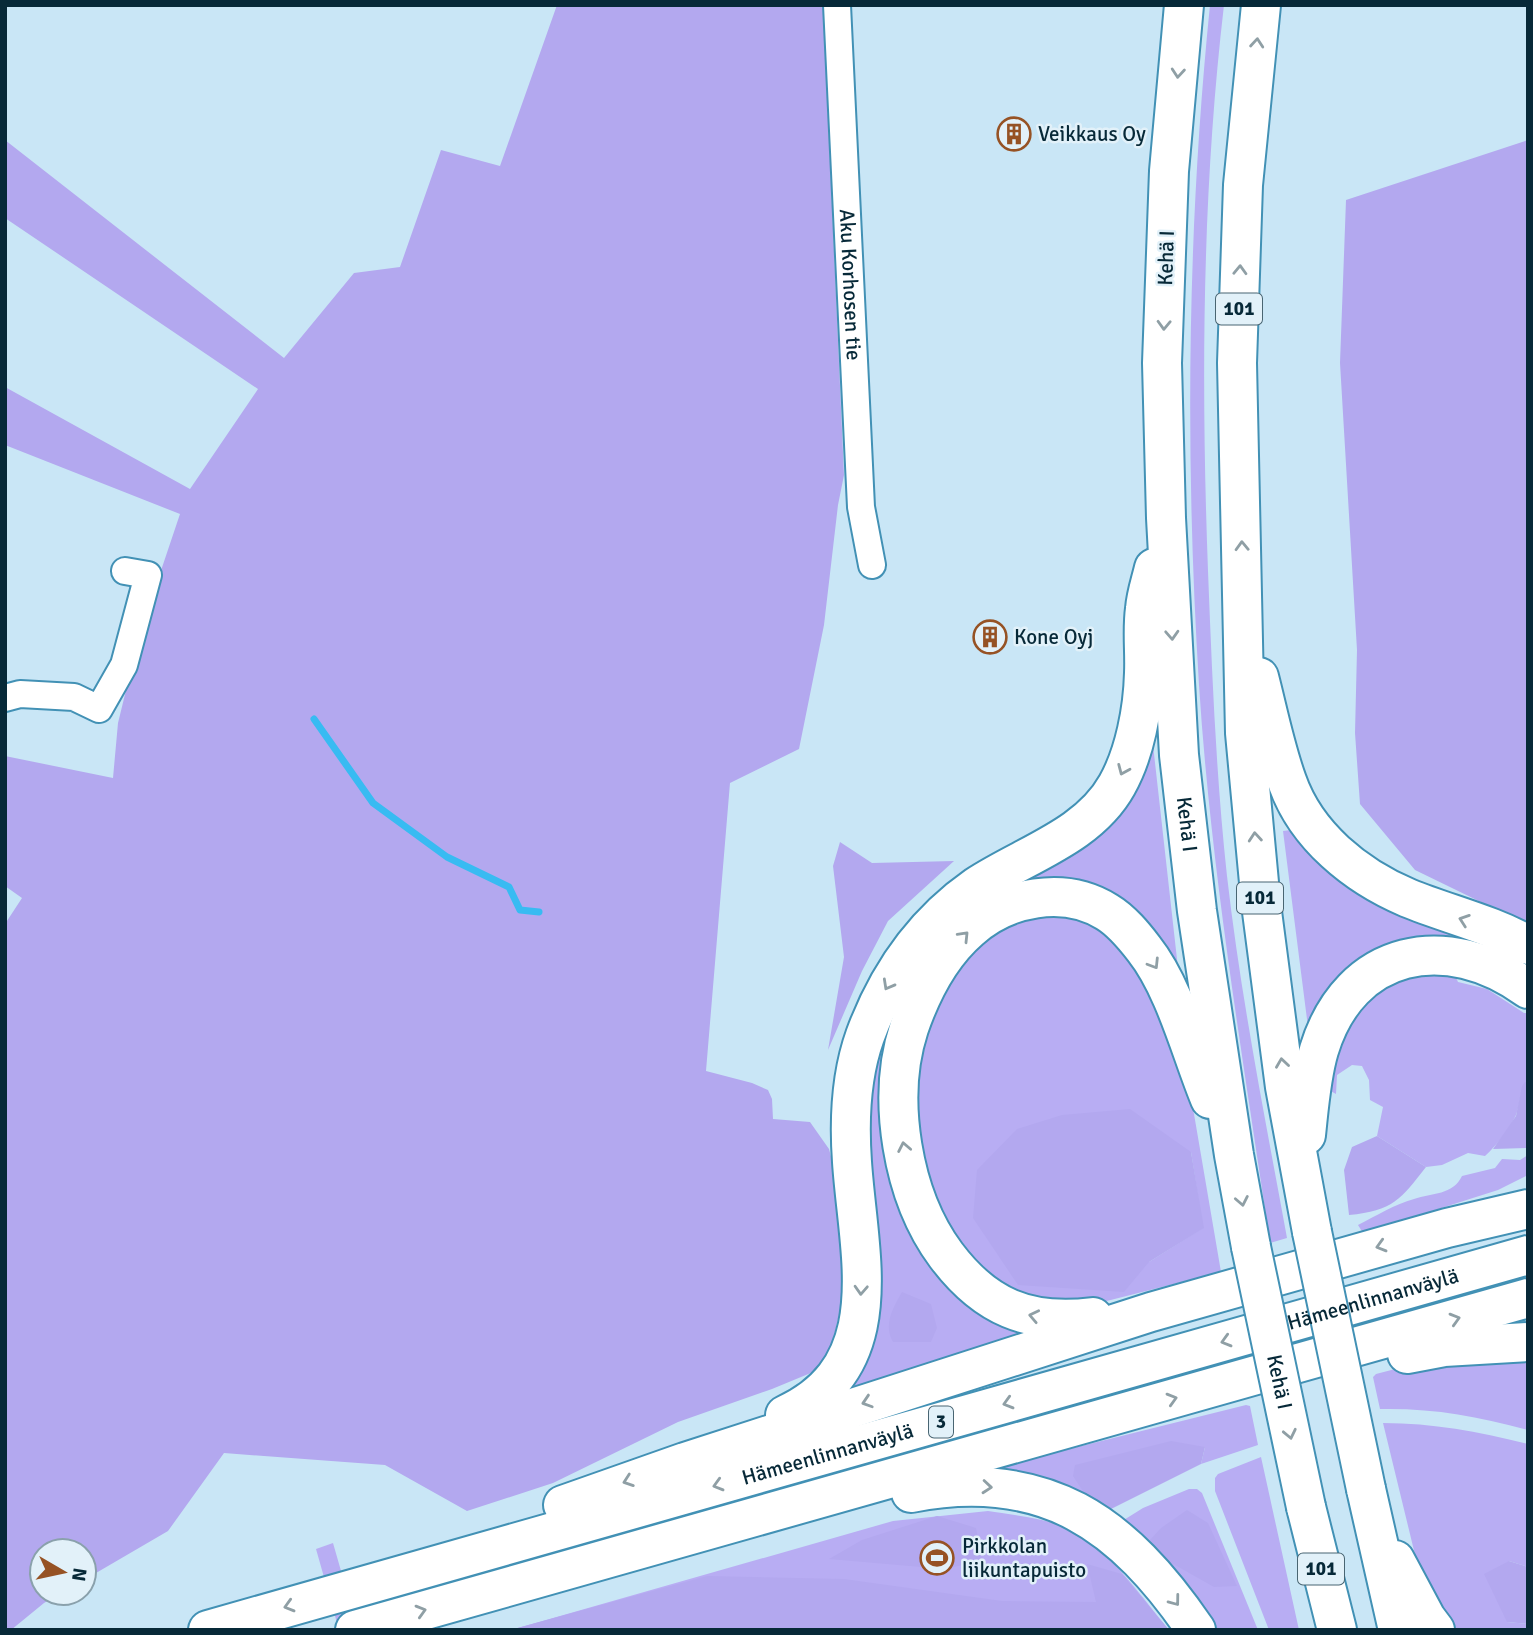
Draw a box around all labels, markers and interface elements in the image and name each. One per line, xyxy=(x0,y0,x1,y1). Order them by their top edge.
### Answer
one-way arrow xyxy=(1249,37,1264,48)
one-way arrow xyxy=(1171,68,1186,79)
building icon: Veikkaus Oy xyxy=(995,115,1033,153)
place label: Veikkaus Oy xyxy=(1038,121,1146,147)
street label: Aku Korhosen tie xyxy=(834,208,867,361)
street label: Kehä I xyxy=(1152,230,1180,286)
one-way arrow xyxy=(1233,264,1248,275)
road number: 101 xyxy=(1216,294,1262,324)
one-way arrow xyxy=(1156,319,1171,330)
one-way arrow xyxy=(1234,540,1250,551)
building icon: Kone Oyj xyxy=(971,618,1009,656)
place label: Kone Oyj xyxy=(1014,624,1093,650)
one-way arrow xyxy=(1165,630,1180,641)
one-way arrow xyxy=(1118,764,1132,776)
street label: Kehä I xyxy=(1171,795,1203,853)
one-way arrow xyxy=(1247,831,1262,843)
road number: 101 xyxy=(1237,882,1283,914)
one-way arrow xyxy=(1459,914,1471,928)
one-way arrow xyxy=(955,932,968,945)
one-way arrow xyxy=(1145,956,1158,969)
one-way arrow xyxy=(883,978,896,990)
one-way arrow xyxy=(1275,1057,1290,1069)
one-way arrow xyxy=(897,1141,912,1153)
one-way arrow xyxy=(1234,1195,1249,1207)
one-way arrow xyxy=(1375,1238,1387,1253)
street label: Hämeenlinnanväylä xyxy=(1284,1262,1462,1336)
one-way arrow xyxy=(854,1284,869,1295)
one-way arrow xyxy=(1028,1310,1040,1324)
one-way arrow xyxy=(1449,1312,1461,1327)
one-way arrow xyxy=(1221,1332,1233,1347)
street label: Kehä I xyxy=(1261,1352,1298,1412)
one-way arrow xyxy=(1165,1392,1177,1407)
one-way arrow xyxy=(862,1394,874,1408)
one-way arrow xyxy=(1002,1394,1014,1409)
road number: 3 xyxy=(929,1406,953,1438)
street label: Hämeenlinnanväylä xyxy=(739,1417,916,1491)
one-way arrow xyxy=(1282,1428,1297,1440)
one-way arrow xyxy=(623,1473,635,1487)
one-way arrow xyxy=(712,1477,724,1491)
one-way arrow xyxy=(982,1479,993,1494)
place label: Pirkkolan liikuntapuisto xyxy=(962,1533,1086,1583)
north arrow xyxy=(28,1537,98,1607)
sports icon: Pirkkolan liikuntapuisto xyxy=(918,1539,956,1577)
road number: 101 xyxy=(1298,1554,1344,1584)
text: N xyxy=(66,1566,92,1583)
one-way arrow xyxy=(1166,1593,1179,1606)
one-way arrow xyxy=(284,1598,296,1613)
one-way arrow xyxy=(415,1605,427,1619)

